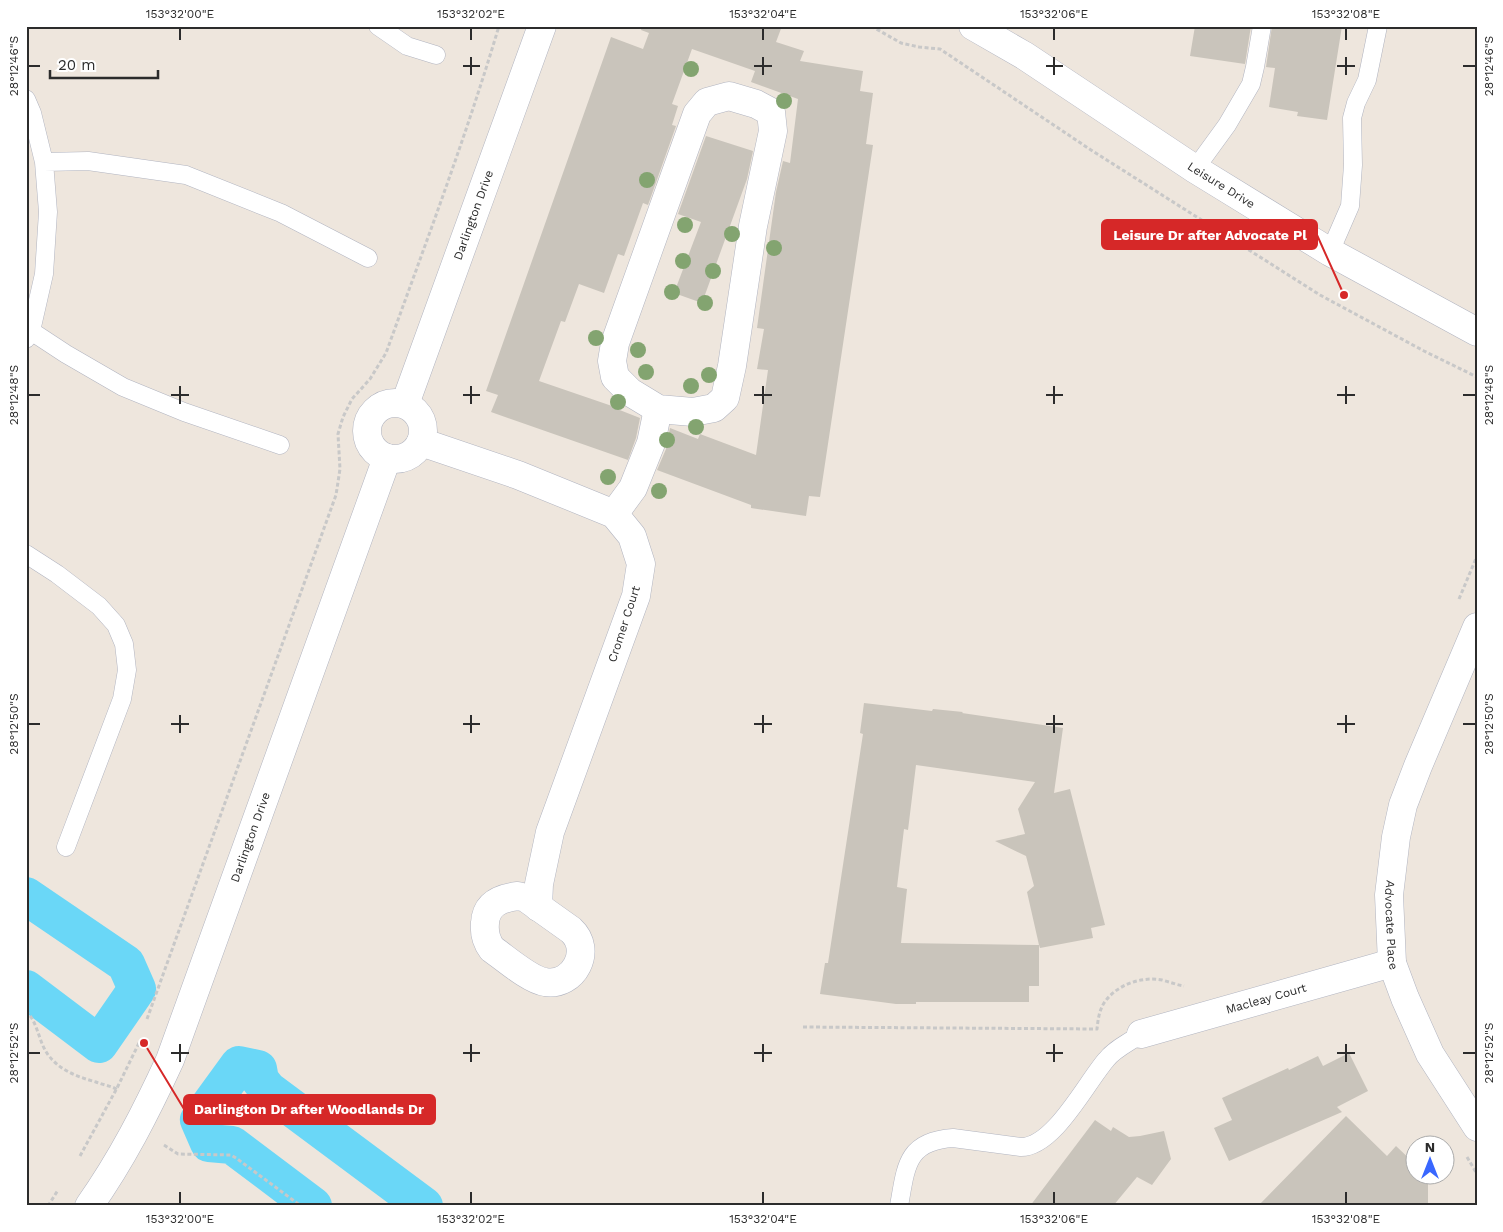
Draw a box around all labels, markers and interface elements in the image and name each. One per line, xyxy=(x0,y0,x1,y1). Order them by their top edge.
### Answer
text: 153°32'00"E xyxy=(146,7,215,21)
text: 153°32'02"E xyxy=(437,7,505,21)
text: 153°32'04"E xyxy=(729,7,797,21)
text: 153°32'06"E xyxy=(1020,7,1088,21)
text: 153°32'08"E xyxy=(1312,7,1381,21)
text: 28°12'46"S xyxy=(7,36,21,96)
text: 28°12'46"S xyxy=(1482,36,1496,96)
scale bar xyxy=(50,48,158,80)
text: 20 m xyxy=(58,56,96,74)
street label: Leisure Drive xyxy=(1185,159,1258,211)
street label: Darlington Drive xyxy=(451,168,496,262)
callout: Leisure Dr after Advocate Pl xyxy=(1102,220,1317,249)
text: Leisure Dr after Advocate Pl xyxy=(1113,227,1307,243)
text: 28°12'48"S xyxy=(7,365,21,425)
text: 28°12'48"S xyxy=(1482,365,1496,425)
street label: Cromer Court xyxy=(605,584,643,664)
text: 28°12'50"S xyxy=(7,693,21,755)
text: 28°12'50"S xyxy=(1482,693,1496,755)
street label: Darlington Drive xyxy=(228,790,273,884)
street label: Advocate Place xyxy=(1382,879,1401,972)
street label: Macleay Court xyxy=(1224,981,1308,1017)
text: 28°12'52"S xyxy=(7,1023,21,1083)
text: 28°12'52"S xyxy=(1482,1023,1496,1083)
callout: Darlington Dr after Woodlands Dr xyxy=(184,1095,435,1124)
text: Darlington Dr after Woodlands Dr xyxy=(194,1101,424,1117)
north arrow xyxy=(1406,1134,1456,1184)
text: N xyxy=(1425,1139,1435,1155)
text: 153°32'00"E xyxy=(146,1212,215,1226)
text: 153°32'02"E xyxy=(437,1212,505,1226)
text: 153°32'04"E xyxy=(729,1212,797,1226)
text: 153°32'06"E xyxy=(1020,1212,1088,1226)
text: 153°32'08"E xyxy=(1312,1212,1381,1226)

